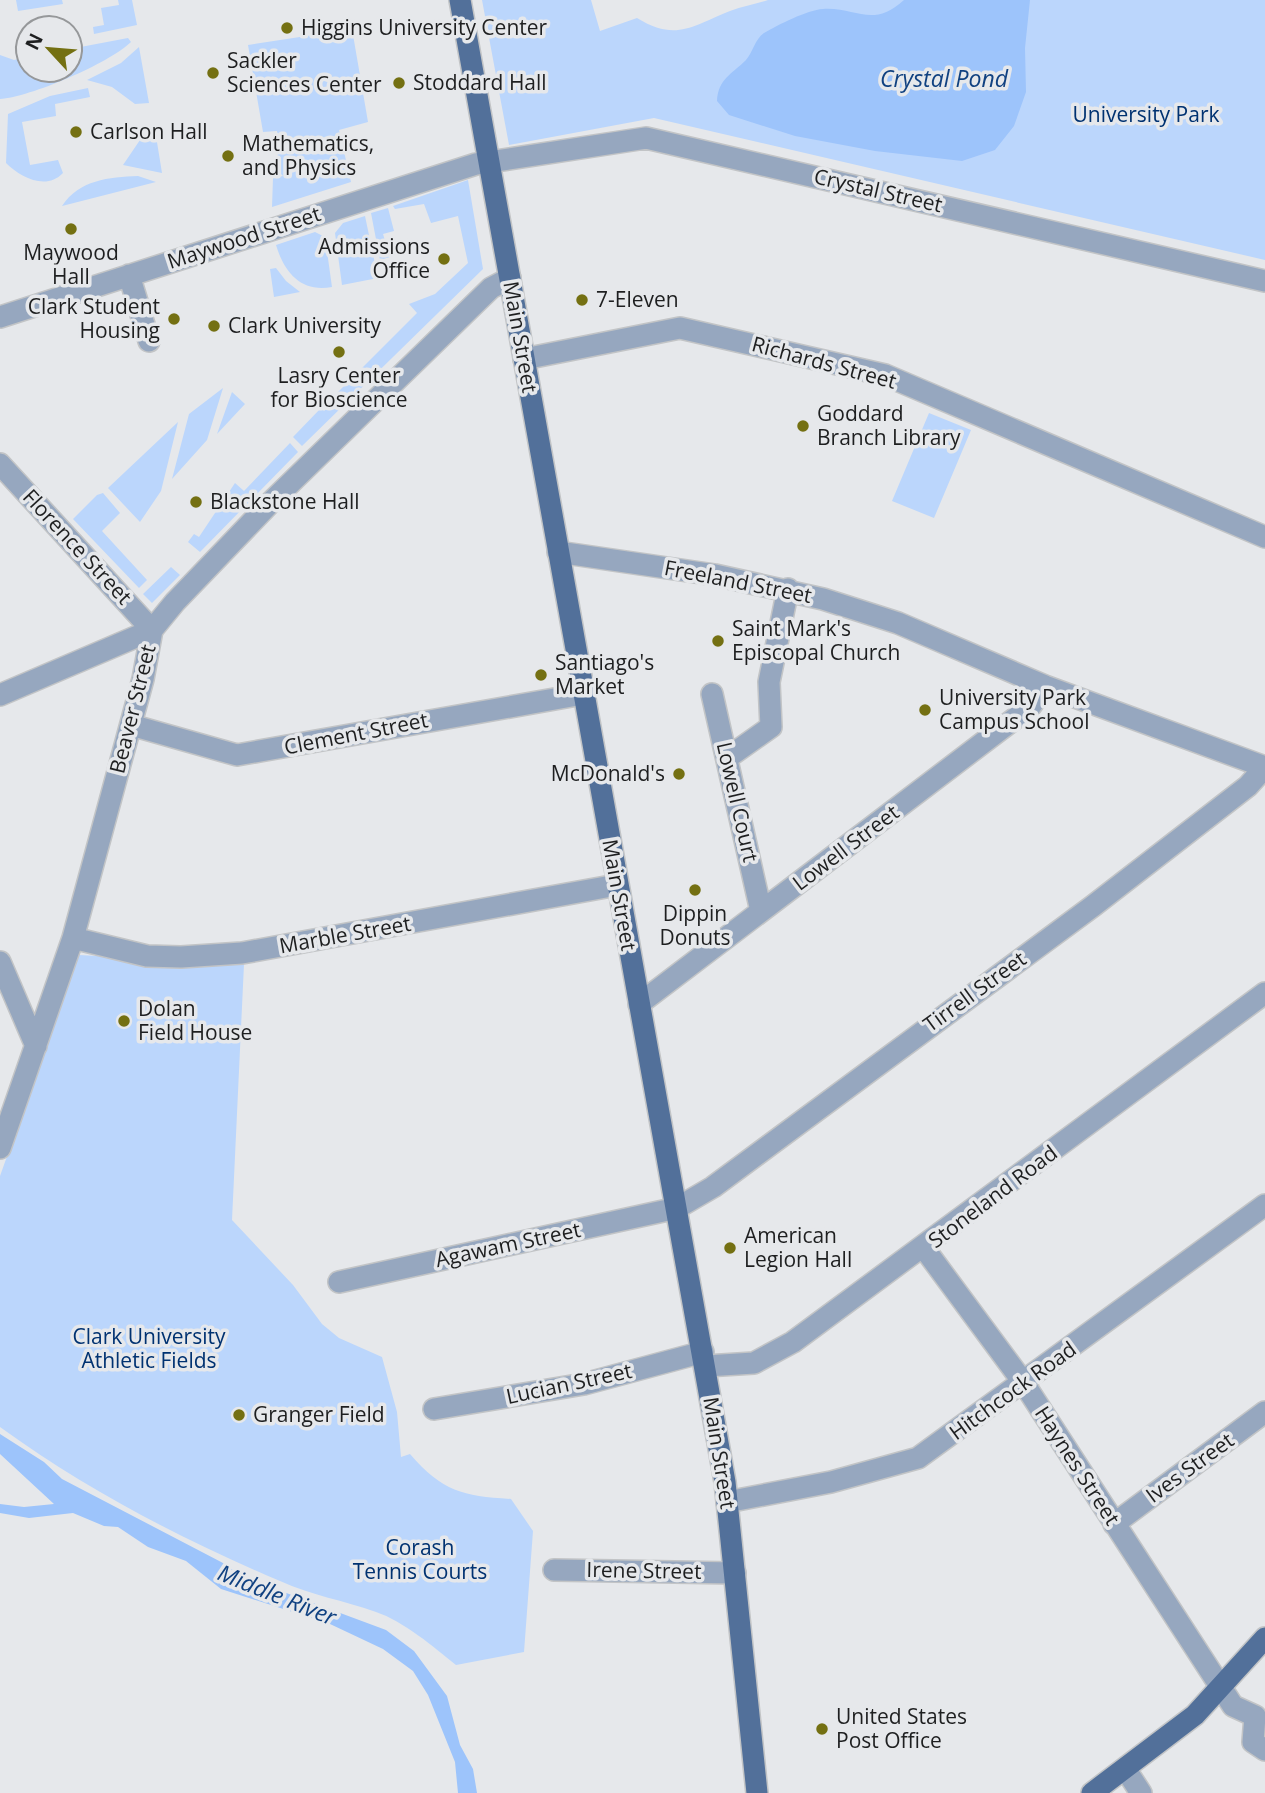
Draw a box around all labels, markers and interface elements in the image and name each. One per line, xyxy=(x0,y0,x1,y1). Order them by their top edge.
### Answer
place label: Higgins University Center xyxy=(301,13,548,41)
north arrow xyxy=(14,14,84,84)
marker: Higgins University Center xyxy=(279,20,295,36)
text: N xyxy=(19,29,49,54)
place label: Sackler Sciences Center xyxy=(227,46,382,98)
water label: Crystal Pond xyxy=(880,62,1009,94)
marker: Sackler Sciences Center xyxy=(205,65,221,81)
place label: Stoddard Hall xyxy=(413,68,547,96)
marker: Stoddard Hall xyxy=(391,75,407,91)
park label: University Park xyxy=(1072,100,1220,128)
place label: Carlson Hall xyxy=(90,117,208,145)
marker: Carlson Hall xyxy=(68,124,84,140)
place label: Mathematics, and Physics xyxy=(242,129,374,181)
marker: Mathematics, and Physics xyxy=(220,148,236,164)
street label: Crystal Street xyxy=(811,162,945,218)
street label: Maywood Street xyxy=(163,199,324,275)
marker: Maywood Hall xyxy=(63,221,79,237)
place label: Admissions Office xyxy=(318,232,430,284)
place label: Maywood Hall xyxy=(23,238,119,290)
marker: Admissions Office xyxy=(436,251,452,267)
street label: Main Street xyxy=(497,279,545,395)
place label: 7-Eleven xyxy=(596,285,679,313)
place label: Clark Student Housing xyxy=(28,292,160,344)
marker: 7-Eleven xyxy=(574,292,590,308)
marker: Clark Student Housing xyxy=(166,311,182,327)
place label: Clark University xyxy=(228,311,381,339)
marker: Clark University xyxy=(206,318,222,334)
street label: Richards Street xyxy=(749,329,900,395)
marker: Lasry Center for Bioscience xyxy=(331,344,347,360)
place label: Lasry Center for Bioscience xyxy=(270,361,408,413)
place label: Goddard Branch Library xyxy=(817,399,961,451)
marker: Goddard Branch Library xyxy=(795,418,811,434)
street label: Florence Street xyxy=(17,483,138,610)
place label: Blackstone Hall xyxy=(210,487,360,515)
marker: Blackstone Hall xyxy=(188,494,204,510)
street label: Freeland Street xyxy=(662,553,814,609)
place label: Saint Mark's Episcopal Church xyxy=(732,614,900,666)
marker: Saint Mark's Episcopal Church xyxy=(710,633,726,649)
street label: Beaver Street xyxy=(102,641,162,776)
place label: Santiago's Market xyxy=(555,648,654,700)
marker: Santiago's Market xyxy=(533,667,549,683)
place label: University Park Campus School xyxy=(939,683,1090,735)
marker: University Park Campus School xyxy=(917,702,933,718)
street label: Clement Street xyxy=(281,705,430,761)
street label: Lowell Court xyxy=(711,739,765,865)
place label: McDonald's xyxy=(551,759,665,787)
marker: McDonald's xyxy=(671,766,687,782)
street label: Lowell Street xyxy=(787,798,904,896)
street label: Main Street xyxy=(596,837,644,953)
marker: Dippin Donuts xyxy=(687,882,703,898)
place label: Dippin Donuts xyxy=(659,899,731,951)
street label: Marble Street xyxy=(277,909,413,959)
street label: Tirrell Street xyxy=(917,944,1031,1038)
place label: Dolan Field House xyxy=(138,994,252,1046)
marker: Dolan Field House xyxy=(116,1013,132,1029)
street label: Stoneland Road xyxy=(922,1139,1063,1254)
street label: Agawam Street xyxy=(433,1215,583,1273)
place label: American Legion Hall xyxy=(744,1221,852,1273)
marker: American Legion Hall xyxy=(722,1240,738,1256)
park label: Clark University Athletic Fields xyxy=(73,1322,226,1374)
street label: Hitchcock Road xyxy=(943,1335,1082,1446)
street label: Lucian Street xyxy=(503,1356,634,1410)
street label: Main Street xyxy=(697,1395,743,1511)
place label: Granger Field xyxy=(253,1400,385,1428)
street label: Haynes Street xyxy=(1029,1401,1127,1530)
marker: Granger Field xyxy=(231,1407,247,1423)
street label: Ives Street xyxy=(1140,1426,1239,1509)
park label: Corash Tennis Courts xyxy=(353,1533,487,1585)
street label: Irene Street xyxy=(586,1555,702,1585)
water label: Middle River xyxy=(213,1556,342,1633)
place label: United States Post Office xyxy=(836,1702,967,1754)
marker: United States Post Office xyxy=(814,1721,830,1737)

